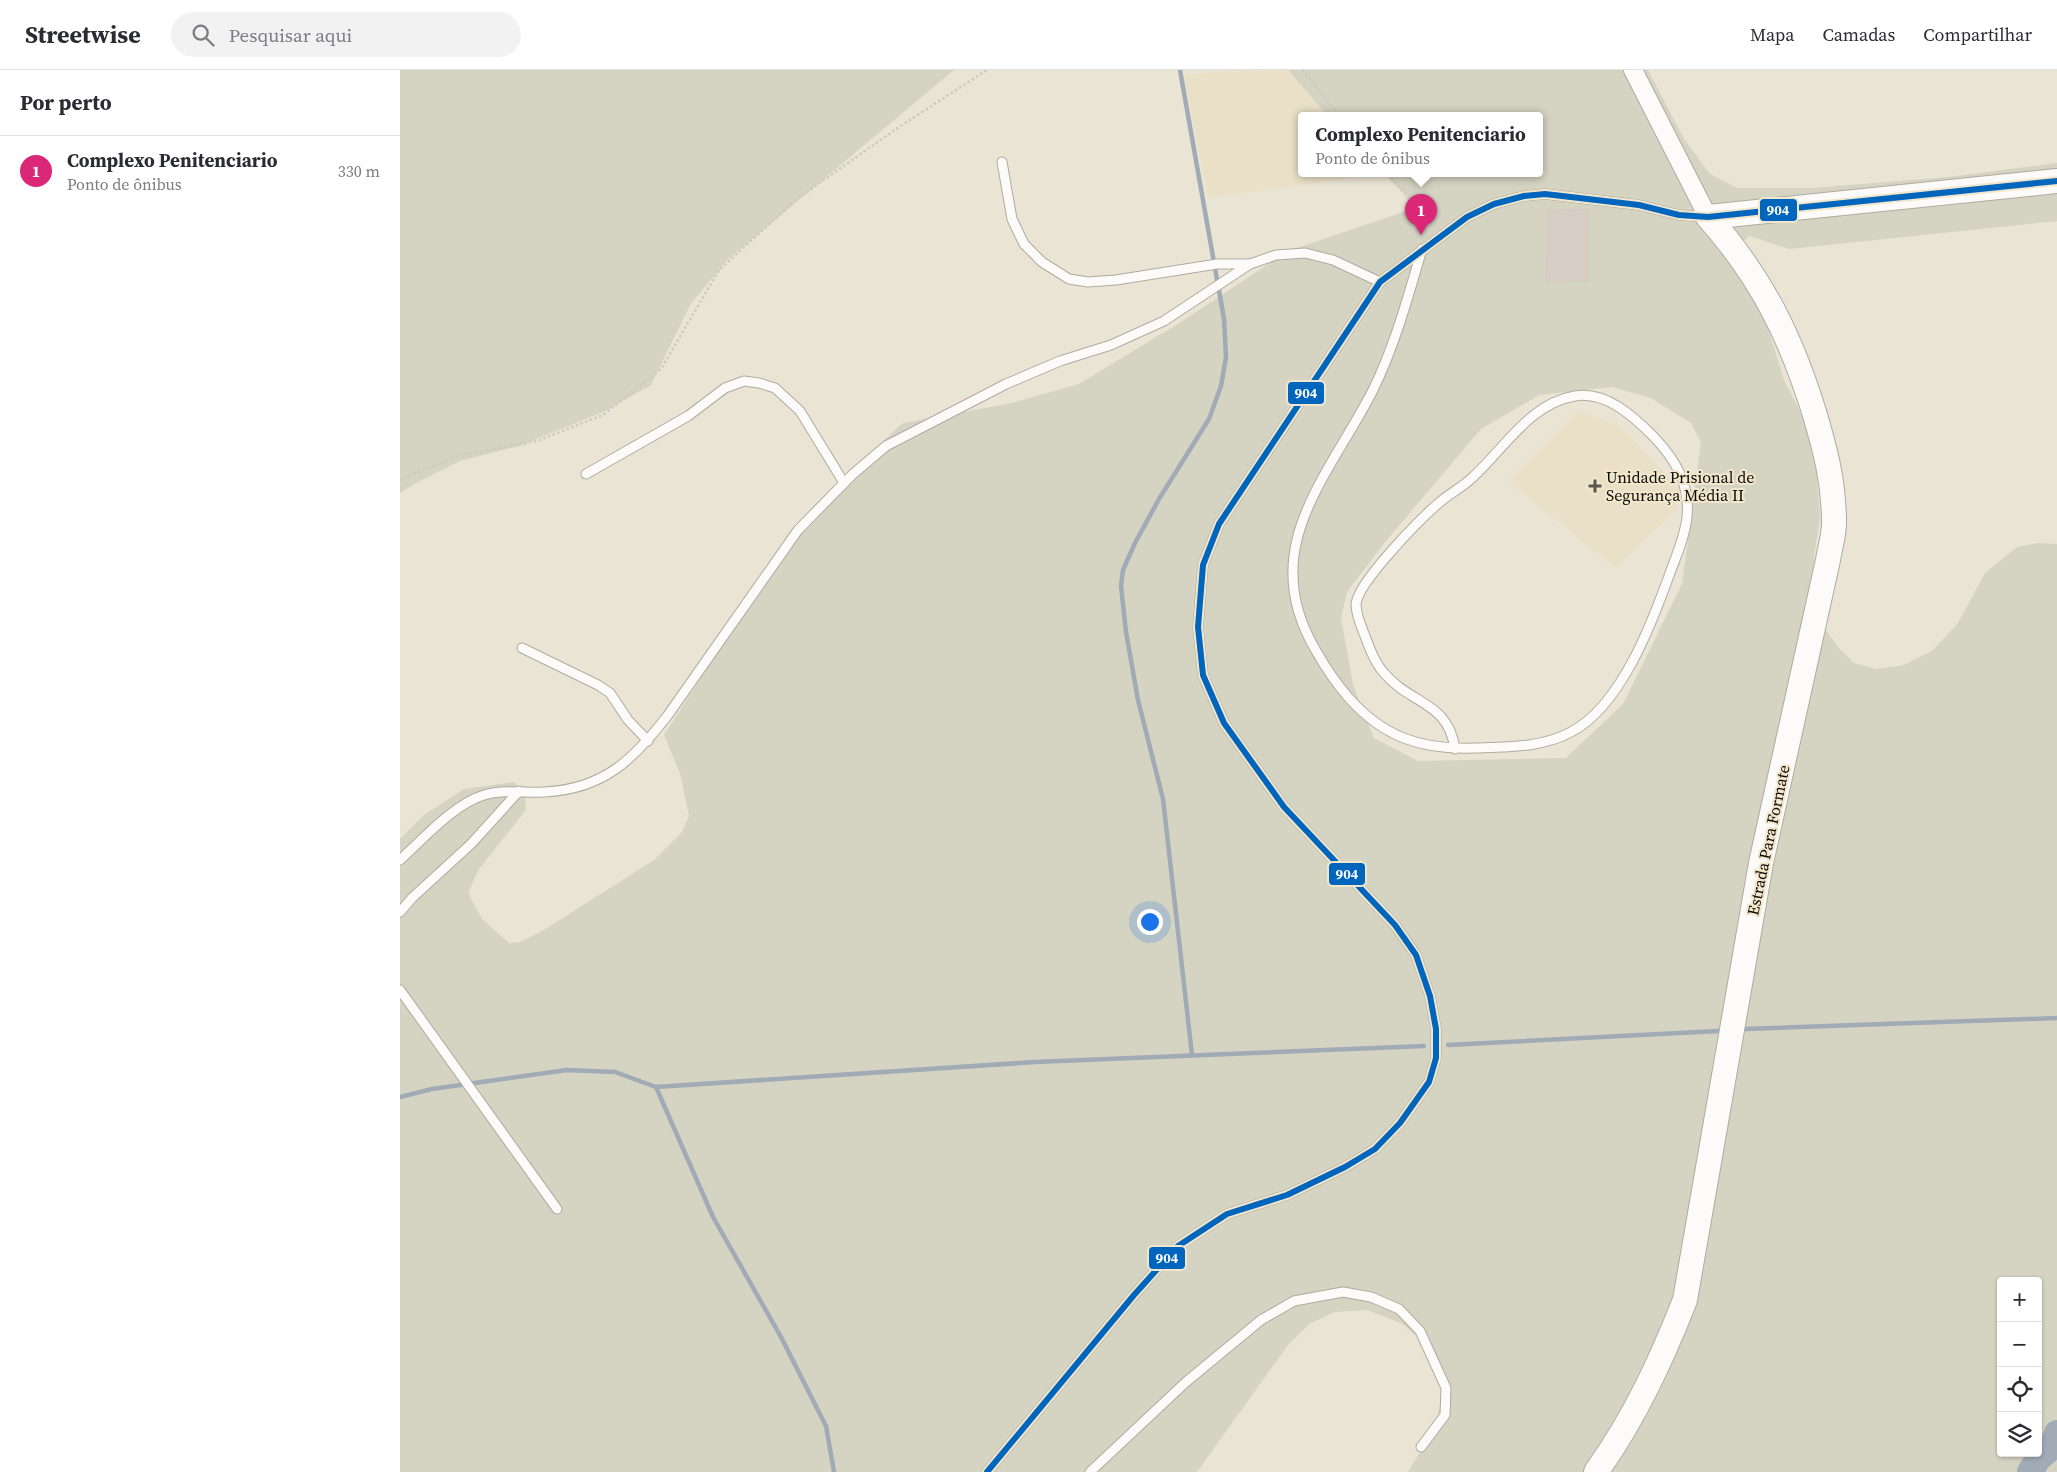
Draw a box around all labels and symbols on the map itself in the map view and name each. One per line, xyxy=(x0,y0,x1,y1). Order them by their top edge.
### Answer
pin: 1 xyxy=(1405,194,1437,235)
line badge: 904 xyxy=(1759,198,1798,222)
text: 904 xyxy=(1767,200,1790,220)
line badge: 904 xyxy=(1287,381,1325,405)
text: 904 xyxy=(1295,383,1318,403)
place label: Unidade Prisional de Segurança Média II xyxy=(1606,466,1755,506)
marker: Unidade Prisional de Segurança Média II xyxy=(1588,479,1602,493)
street label: Estrada Para Formate xyxy=(1741,763,1795,917)
line badge: 904 xyxy=(1328,862,1366,886)
text: 904 xyxy=(1336,864,1359,884)
your location xyxy=(1137,909,1163,935)
line badge: 904 xyxy=(1148,1246,1186,1270)
text: 904 xyxy=(1156,1248,1179,1268)

